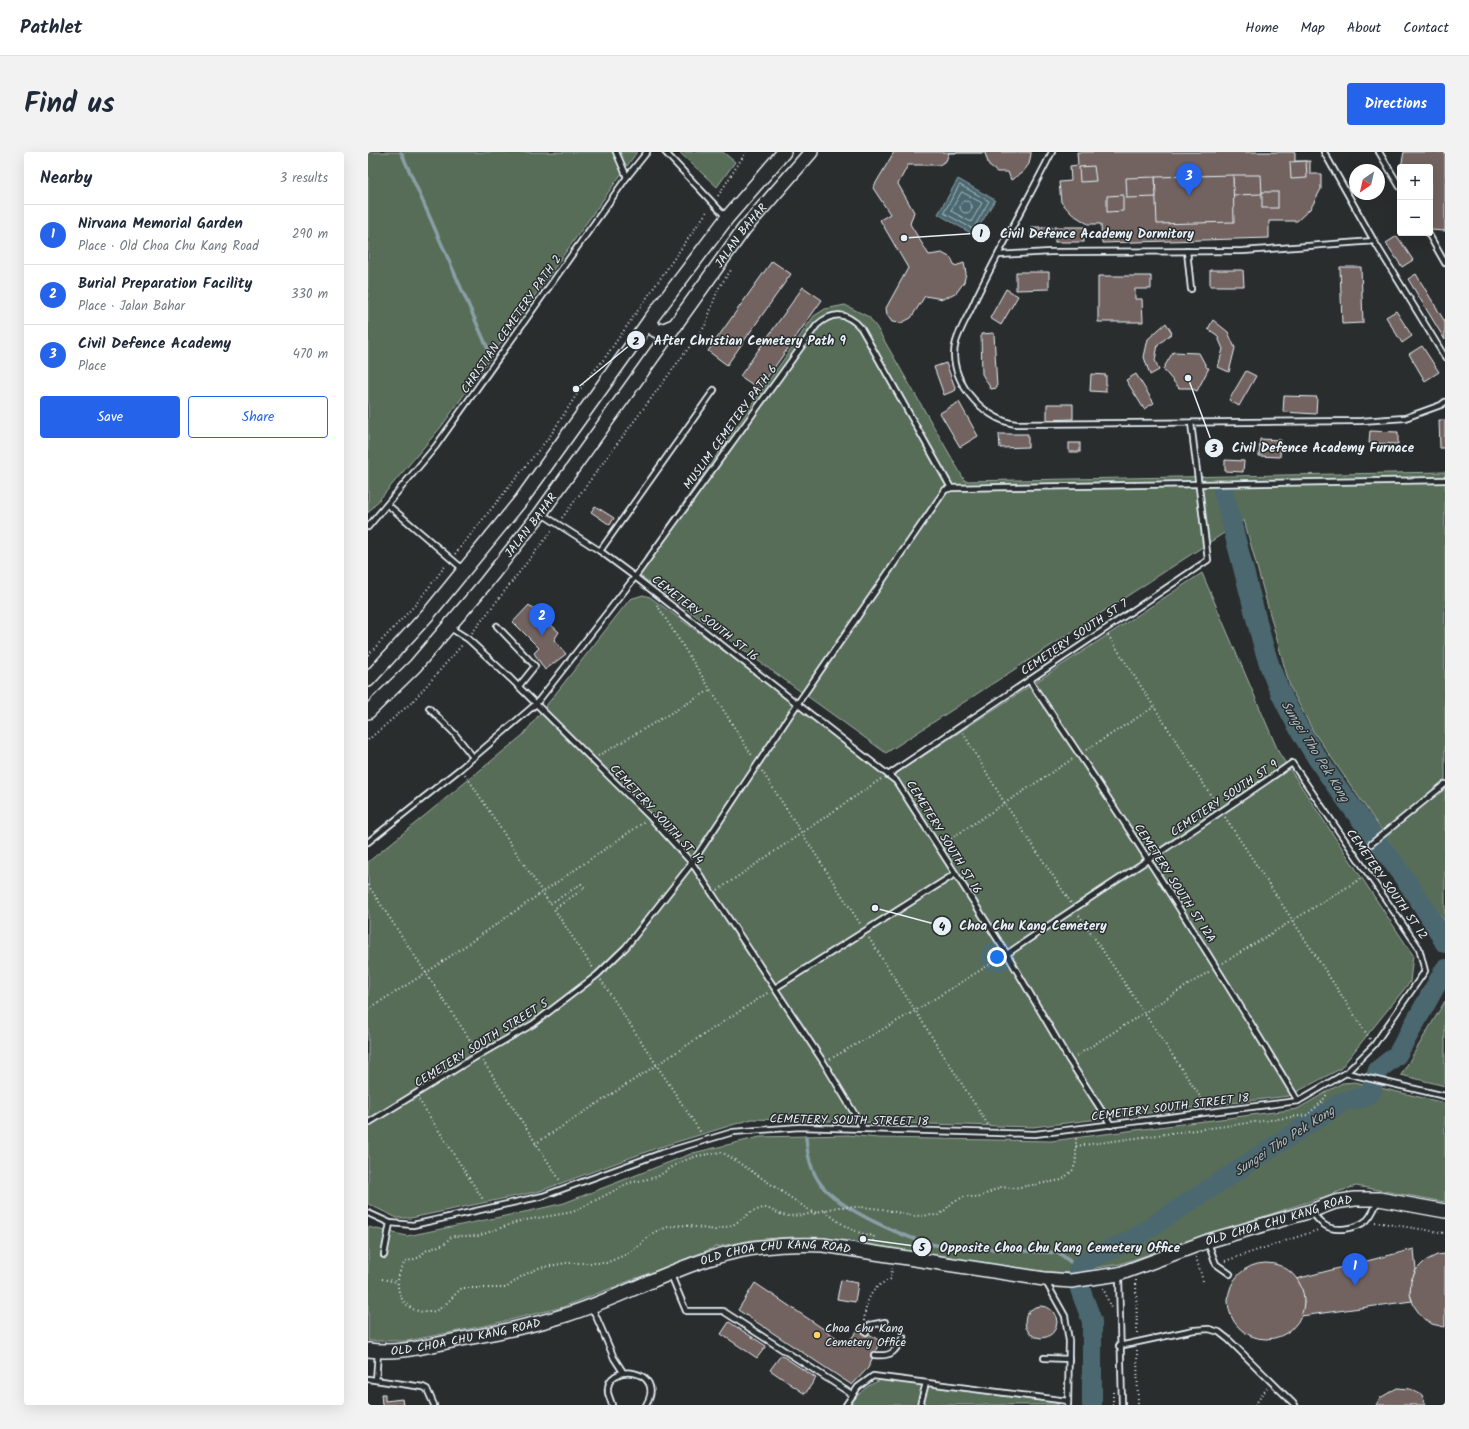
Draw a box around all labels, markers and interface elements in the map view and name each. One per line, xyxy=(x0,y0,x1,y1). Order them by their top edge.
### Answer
text: Pathlet xyxy=(20,13,82,43)
text: Home xyxy=(1245,17,1279,39)
text: Map xyxy=(1301,17,1325,39)
text: About xyxy=(1347,17,1381,39)
text: Contact xyxy=(1403,17,1449,39)
text: Find us xyxy=(24,82,115,127)
button: Directions xyxy=(1347,83,1445,125)
pin: 3 xyxy=(1176,163,1202,196)
north arrow xyxy=(1349,164,1385,200)
map controls xyxy=(1397,164,1433,236)
button: + xyxy=(1397,164,1433,200)
text: Nearby xyxy=(40,165,92,192)
text: 3 results xyxy=(280,168,328,189)
street label: JALAN BAHAR xyxy=(710,199,772,272)
button: − xyxy=(1397,200,1433,236)
text: Nirvana Memorial Garden xyxy=(78,212,243,236)
callout: Civil Defence Academy Dormitory xyxy=(971,221,1202,246)
text: 1 xyxy=(51,224,55,245)
text: 290 m xyxy=(292,224,328,245)
text: 1 xyxy=(979,224,983,243)
text: Civil Defence Academy Dormitory xyxy=(1000,224,1194,245)
text: Place · Old Choa Chu Kang Road xyxy=(78,236,259,257)
street label: CHRISTIAN CEMETERY PATH 2 xyxy=(456,251,567,398)
text: Burial Preparation Facility xyxy=(78,272,252,296)
text: 2 xyxy=(49,284,57,305)
text: 330 m xyxy=(291,284,328,305)
text: Place · Jalan Bahar xyxy=(78,296,185,317)
callout: After Christian Cemetery Path 9 xyxy=(626,328,854,353)
text: After Christian Cemetery Path 9 xyxy=(654,331,846,352)
text: Civil Defence Academy xyxy=(78,332,231,356)
text: 2 xyxy=(633,332,640,351)
text: 3 xyxy=(49,344,57,365)
text: 470 m xyxy=(293,344,328,365)
text: Place xyxy=(78,356,106,377)
street label: MUSLIM CEMETERY PATH 6 xyxy=(679,361,782,494)
button: Save xyxy=(40,396,180,438)
button: Share xyxy=(188,396,328,438)
callout: Civil Defence Academy Furnace xyxy=(1204,435,1422,460)
text: Civil Defence Academy Furnace xyxy=(1232,438,1415,459)
text: 3 xyxy=(1210,439,1218,458)
street label: JALAN BAHAR xyxy=(500,489,562,562)
street label: CEMETERY SOUTH ST 16 xyxy=(647,571,762,666)
street label: CEMETERY SOUTH ST 7 xyxy=(1017,594,1132,681)
pin: 2 xyxy=(529,603,555,636)
water label: Sungei Tho Pek Kong xyxy=(1275,697,1355,807)
street label: CEMETERY SOUTH ST 9 xyxy=(1167,755,1282,842)
street label: CEMETERY SOUTH ST 14 xyxy=(605,760,709,869)
street label: CEMETERY SOUTH ST 16 xyxy=(901,777,986,898)
street label: CEMETERY SOUTH ST 12A xyxy=(1129,820,1220,947)
street label: CEMETERY SOUTH ST 12 xyxy=(1341,825,1432,944)
callout: Choa Chu Kang Cemetery xyxy=(932,913,1115,938)
text: Choa Chu Kang Cemetery xyxy=(959,916,1107,937)
text: 4 xyxy=(939,917,946,936)
your location xyxy=(987,947,1007,967)
street label: CEMETERY SOUTH STREET 5 xyxy=(411,994,553,1092)
street label: CEMETERY SOUTH STREET 18 xyxy=(1090,1088,1251,1127)
water label: Sungei Tho Pek Kong xyxy=(1230,1100,1340,1182)
street label: CEMETERY SOUTH STREET 18 xyxy=(769,1110,929,1131)
street label: OLD CHOA CHU KANG ROAD xyxy=(1203,1191,1354,1251)
callout: Opposite Choa Chu Kang Cemetery Office xyxy=(912,1235,1188,1260)
street label: OLD CHOA CHU KANG ROAD xyxy=(698,1236,853,1271)
text: 5 xyxy=(918,1238,926,1257)
text: Opposite Choa Chu Kang Cemetery Office xyxy=(940,1238,1181,1259)
pin: 1 xyxy=(1342,1253,1368,1286)
street label: OLD CHOA CHU KANG ROAD xyxy=(390,1314,543,1361)
place label: Choa Chu Kang Cemetery Office xyxy=(825,1319,907,1352)
marker: Choa Chu Kang Cemetery Office xyxy=(812,1330,822,1340)

